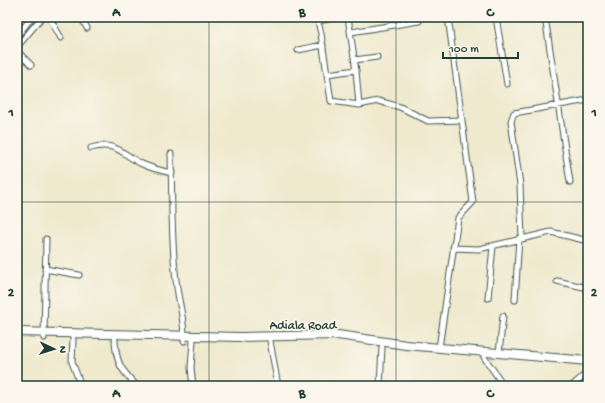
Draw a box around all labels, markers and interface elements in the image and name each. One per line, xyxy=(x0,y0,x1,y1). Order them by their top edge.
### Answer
text: A xyxy=(111,6,121,21)
text: B xyxy=(298,6,307,21)
text: C xyxy=(485,6,495,21)
scale bar xyxy=(443,34,518,60)
text: 100 m xyxy=(448,43,479,57)
text: 1 xyxy=(7,106,14,121)
text: 1 xyxy=(590,106,597,121)
text: 2 xyxy=(8,286,15,301)
text: 2 xyxy=(591,286,598,301)
street label: Adiala Road xyxy=(270,319,338,334)
north arrow xyxy=(34,329,74,369)
text: N xyxy=(56,346,68,354)
text: A xyxy=(111,387,121,402)
text: B xyxy=(298,387,307,402)
text: C xyxy=(485,387,495,402)

